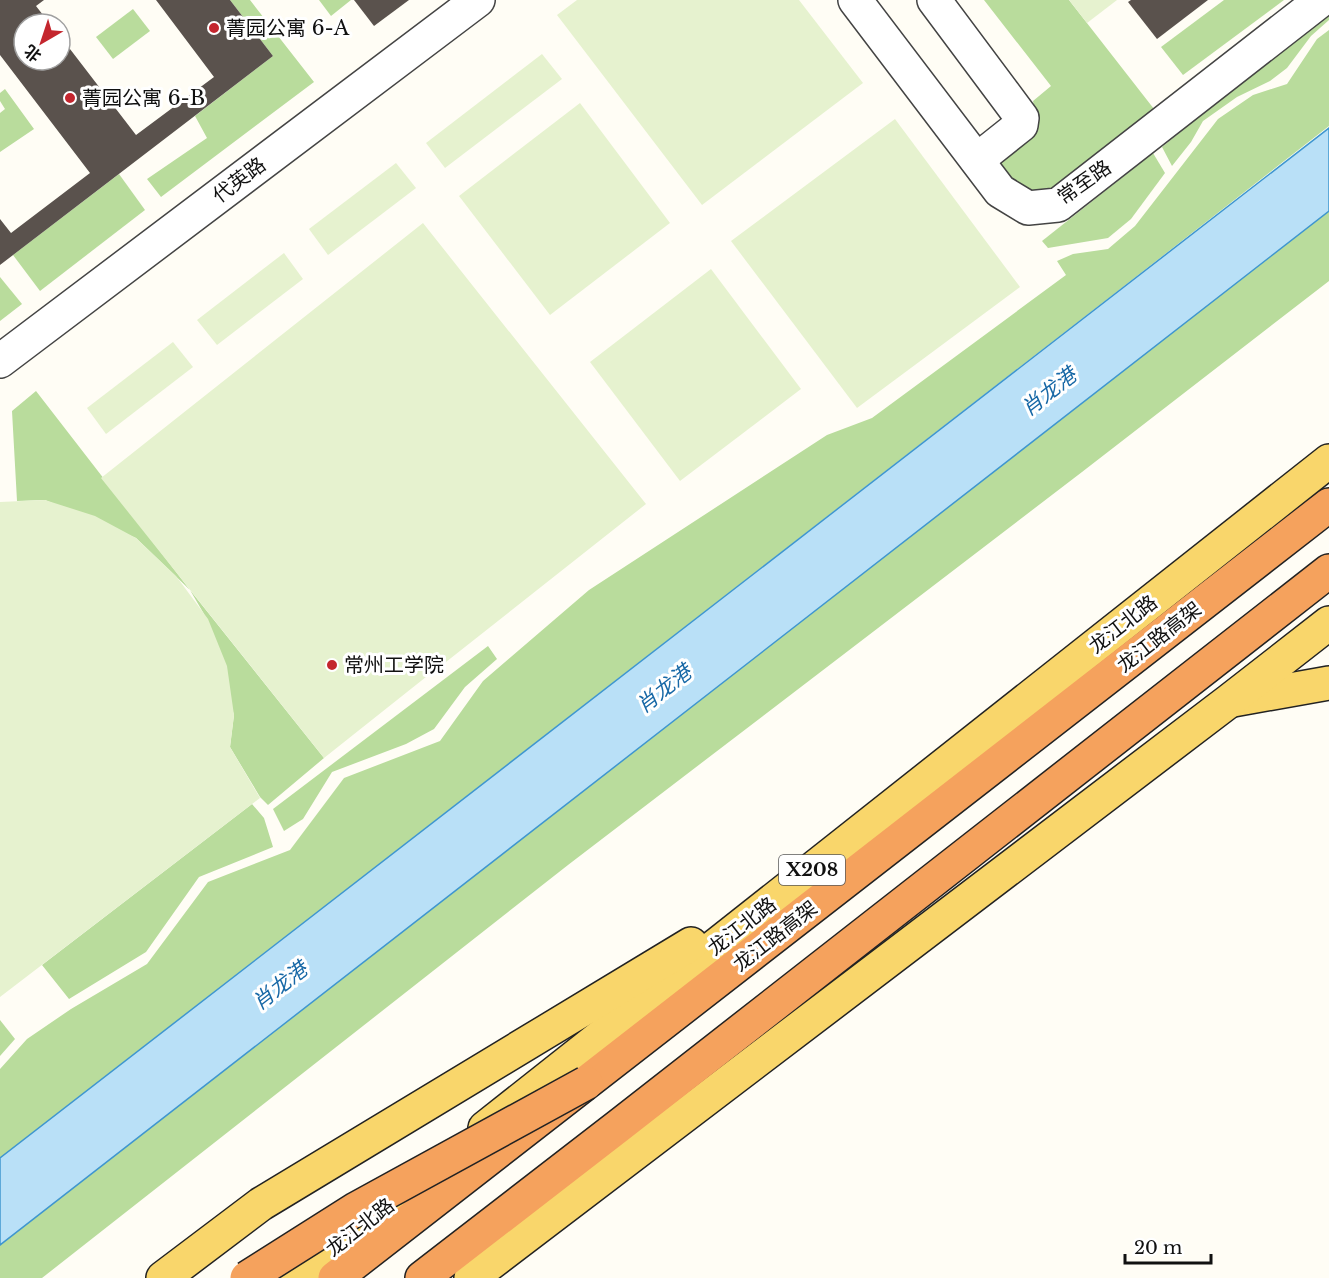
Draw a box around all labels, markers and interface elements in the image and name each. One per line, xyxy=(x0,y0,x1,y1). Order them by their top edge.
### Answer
north arrow xyxy=(12,12,72,72)
place label: 菁园公寓 6-A xyxy=(226,16,350,40)
marker: 菁园公寓 6-A xyxy=(207,21,221,35)
text: 北 xyxy=(20,41,45,66)
place label: 菁园公寓 6-B xyxy=(82,86,205,110)
marker: 菁园公寓 6-B xyxy=(63,91,77,105)
street label: 代英路 xyxy=(208,152,270,208)
street label: 常至路 xyxy=(1053,155,1115,209)
water label: 肖龙港 xyxy=(1016,361,1084,422)
street label: 龙江北路 xyxy=(1084,590,1162,658)
street label: 龙江路高架 xyxy=(1112,597,1206,677)
place label: 常州工学院 xyxy=(344,653,444,677)
marker: 常州工学院 xyxy=(325,658,339,672)
water label: 肖龙港 xyxy=(631,658,699,719)
road number: X208 xyxy=(779,855,845,885)
street label: 龙江北路 xyxy=(703,892,781,960)
street label: 龙江路高架 xyxy=(728,896,822,976)
water label: 肖龙港 xyxy=(247,955,315,1016)
street label: 龙江北路 xyxy=(321,1193,399,1261)
scale bar xyxy=(1125,1227,1210,1265)
text: 20 m xyxy=(1134,1237,1182,1259)

